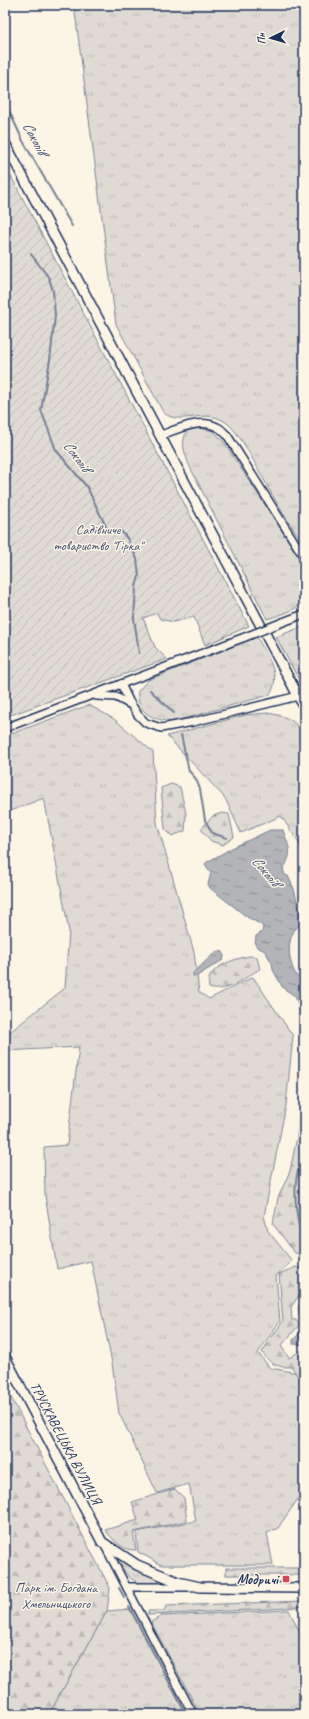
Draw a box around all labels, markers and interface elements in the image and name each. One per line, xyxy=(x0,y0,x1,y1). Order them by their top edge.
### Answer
north arrow xyxy=(251,18,291,58)
text: Пн xyxy=(253,31,269,45)
water label: Соколів xyxy=(18,119,54,163)
water label: Соколів xyxy=(59,437,98,481)
park label: Садівниче товариство "Гірка" xyxy=(53,521,145,554)
water label: Соколів xyxy=(247,852,288,895)
street label: ТРУСКАВЕЦЬКА ВУЛИЦЯ xyxy=(26,1379,106,1509)
place label: Модричі xyxy=(237,1571,280,1588)
marker: Модричі xyxy=(281,1574,291,1584)
park label: Парк ім. Богдана Хмельницького xyxy=(15,1579,98,1612)

